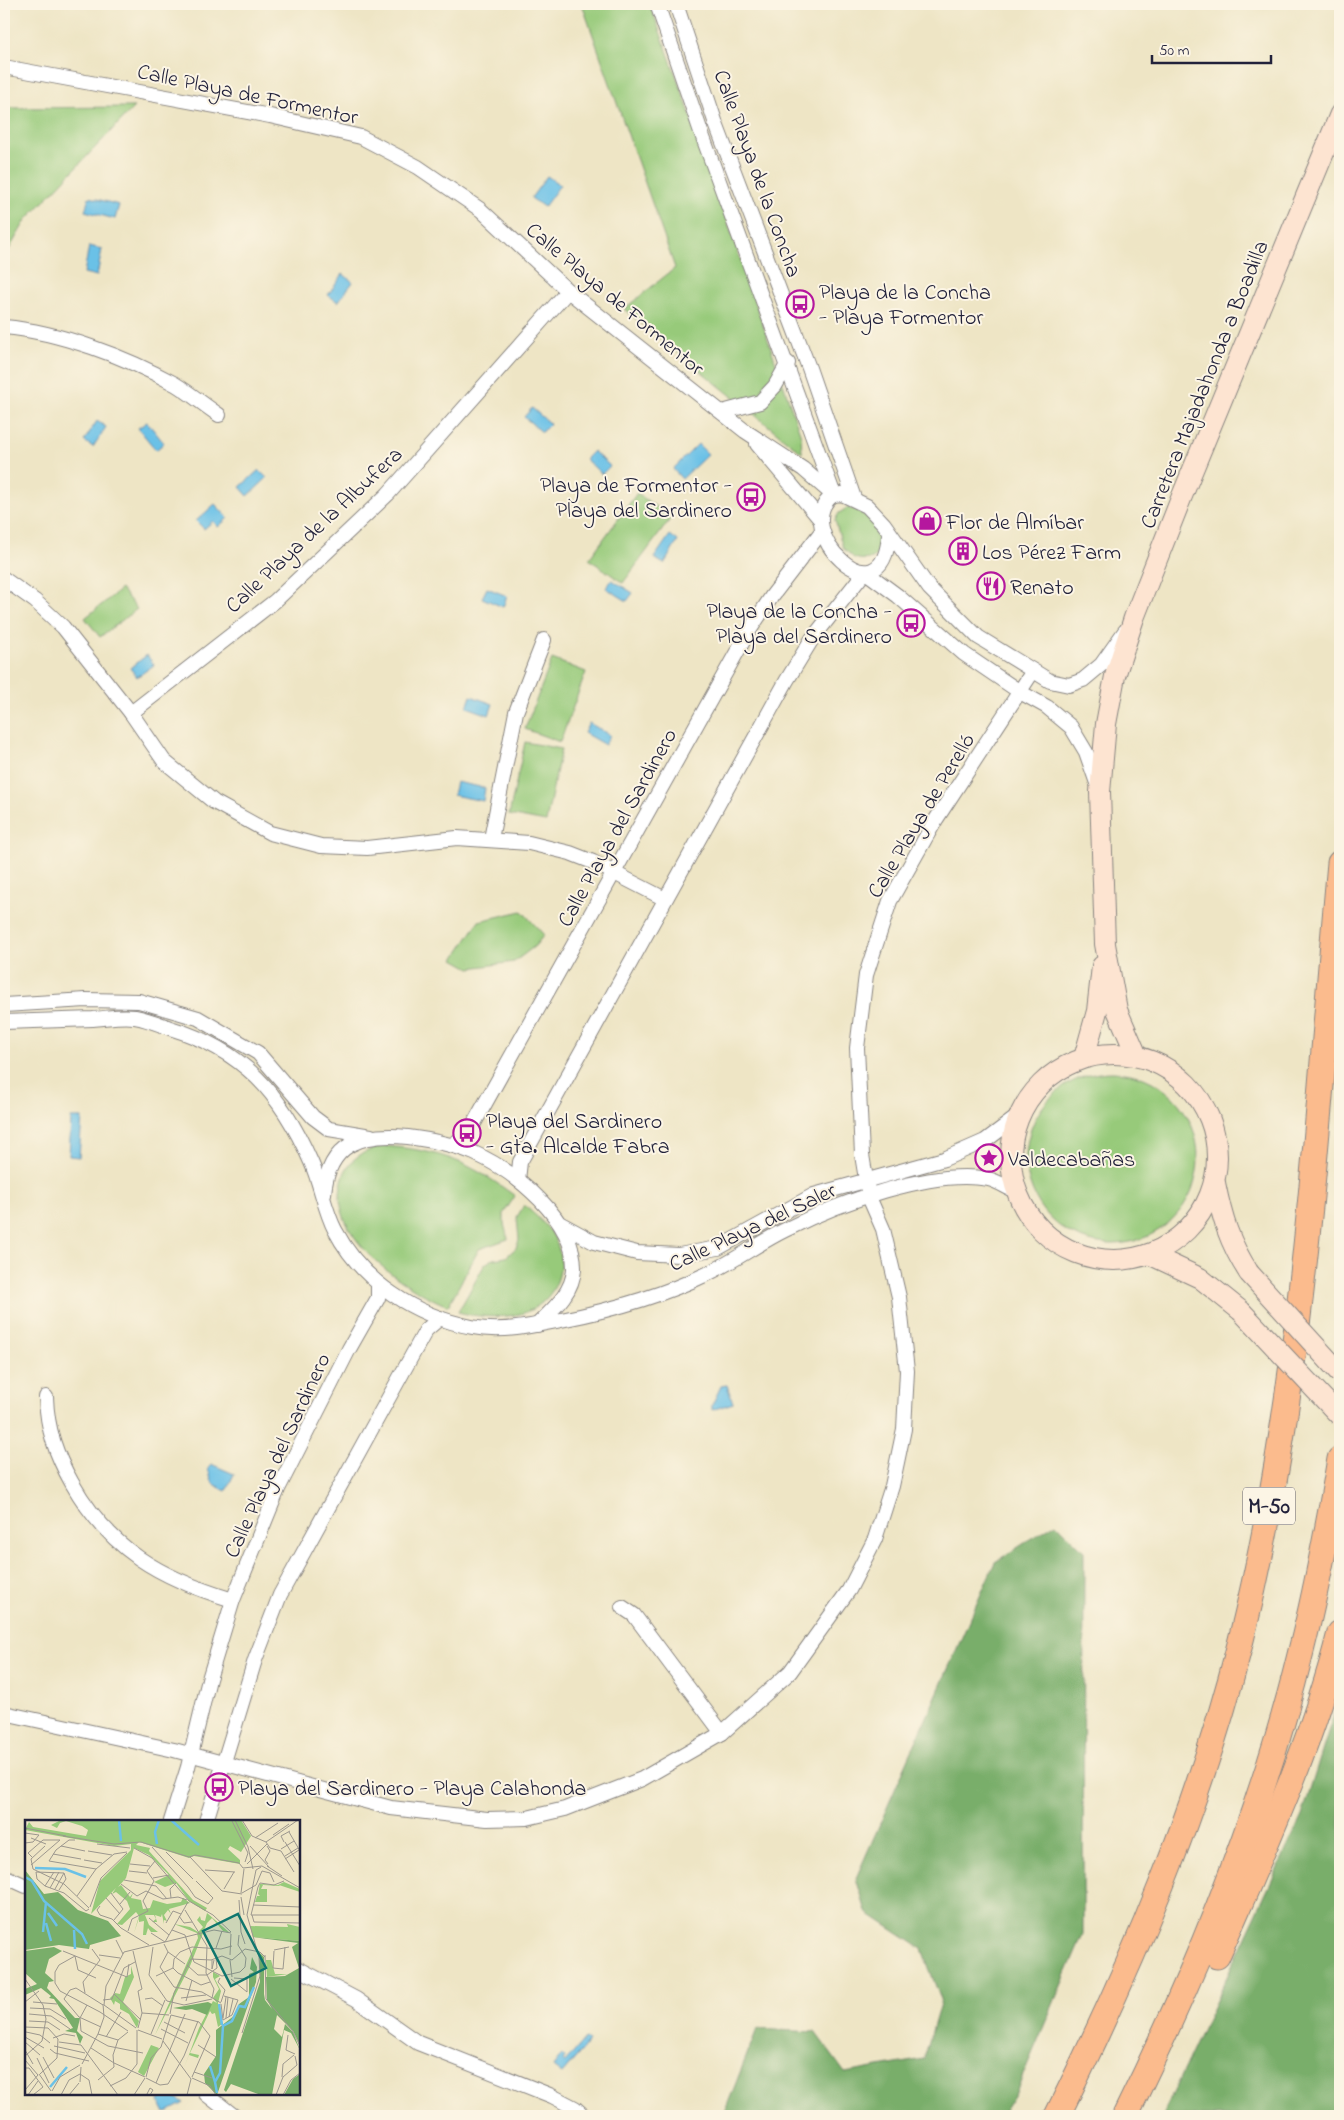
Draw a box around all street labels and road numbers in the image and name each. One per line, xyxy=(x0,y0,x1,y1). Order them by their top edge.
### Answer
street label: Calle Playa de Formentor xyxy=(134,57,361,136)
street label: Calle Playa de la Concha xyxy=(703,66,809,283)
street label: Calle Playa de Formentor xyxy=(517,216,711,386)
street label: Carretera Majadahonda a Boadilla xyxy=(1133,236,1278,534)
street label: Calle Playa de la Albufera xyxy=(219,440,412,623)
street label: Calle Playa del Sardinero xyxy=(551,723,688,934)
street label: Calle Playa de Perelló xyxy=(860,728,986,906)
street label: Calle Playa del Saler xyxy=(664,1176,843,1282)
street label: Calle Playa del Sardinero xyxy=(217,1349,341,1564)
road number: M-50 xyxy=(1243,1488,1295,1524)

